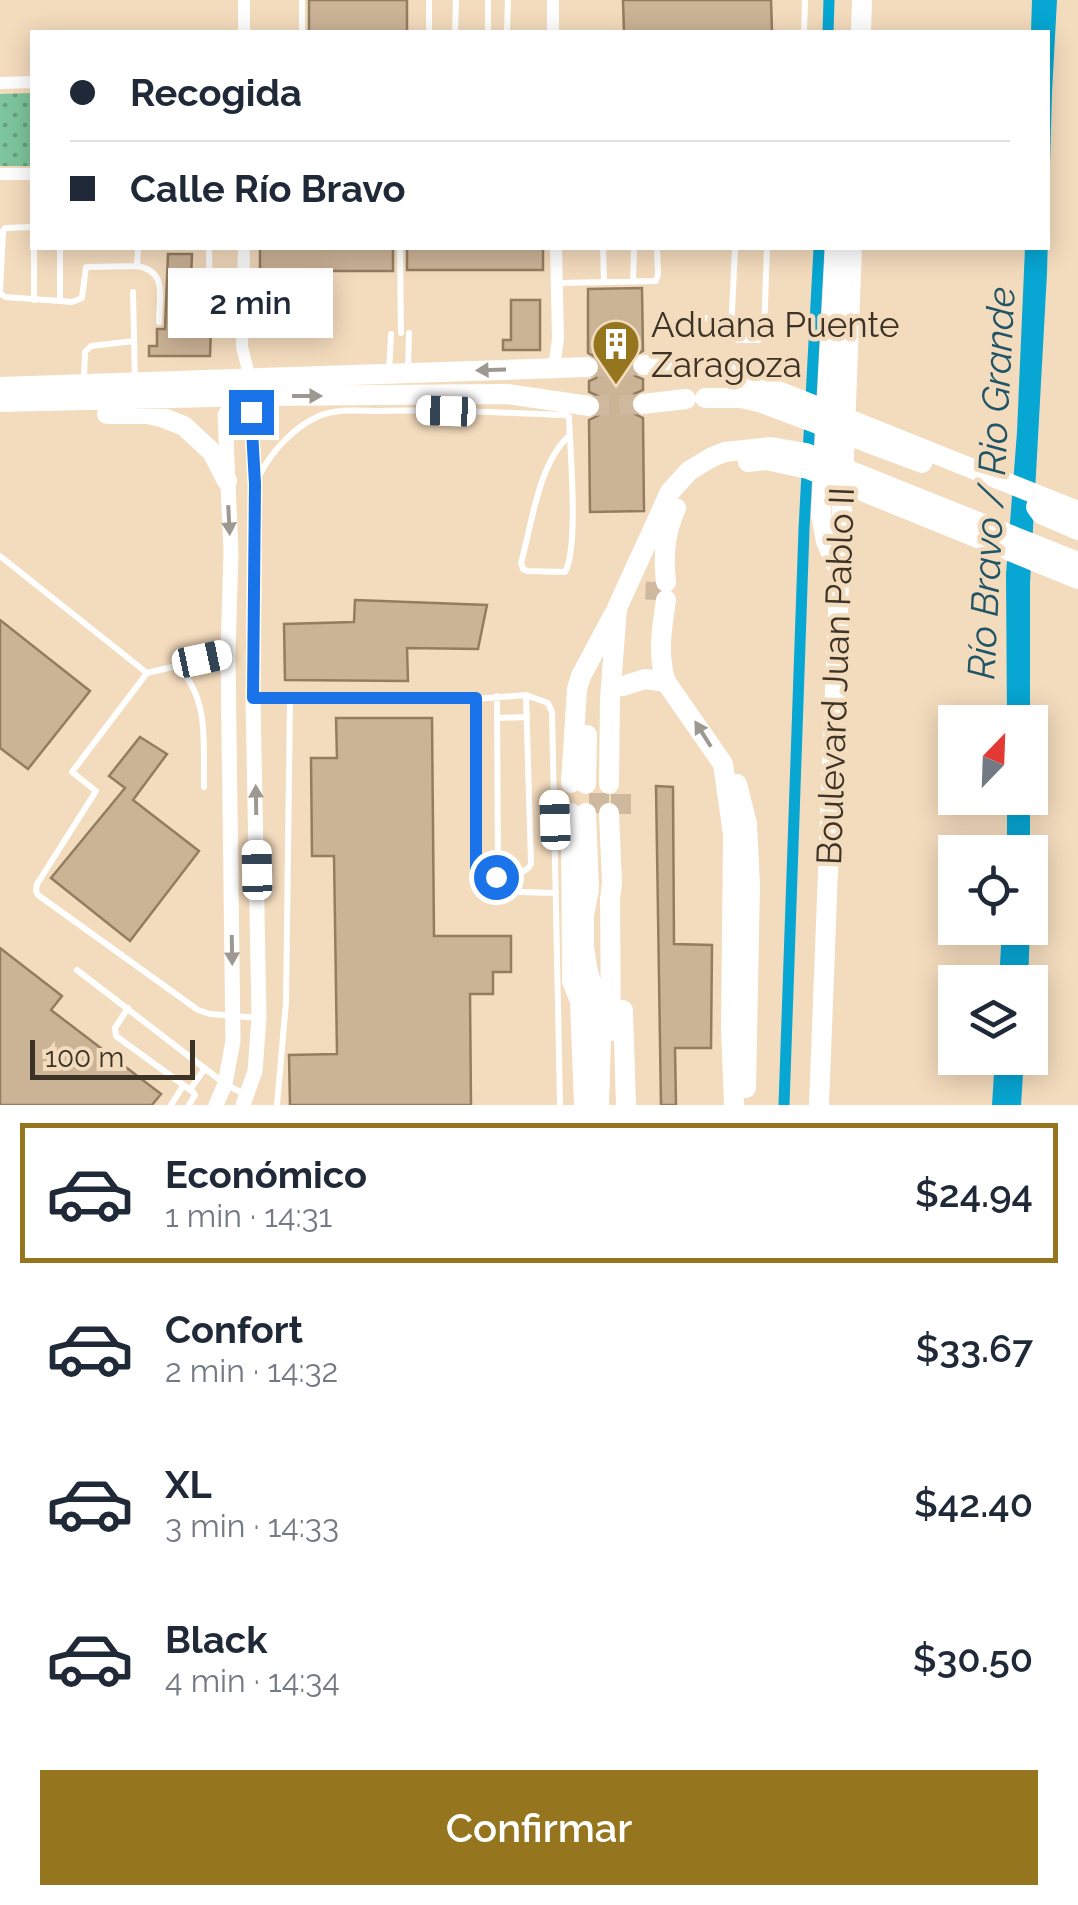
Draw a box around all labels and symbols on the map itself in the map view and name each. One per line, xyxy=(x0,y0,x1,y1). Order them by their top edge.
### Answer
callout: 2 min xyxy=(168,267,334,337)
water label: Río Bravo / Rio Grande xyxy=(958,286,1024,680)
place label: Aduana Puente Zaragoza xyxy=(651,304,899,385)
building icon: Aduana Puente Zaragoza xyxy=(590,318,642,386)
one-way arrow xyxy=(475,363,506,379)
one-way arrow xyxy=(292,388,324,404)
route end xyxy=(229,390,274,435)
car xyxy=(415,395,477,427)
street label: Boulevard Juan Pablo II xyxy=(808,486,862,866)
one-way arrow xyxy=(221,505,237,537)
car xyxy=(170,638,234,680)
north arrow xyxy=(938,705,1048,815)
one-way arrow xyxy=(694,721,713,748)
one-way arrow xyxy=(247,783,263,815)
car xyxy=(539,789,571,851)
car xyxy=(241,840,273,900)
route start xyxy=(474,855,519,900)
one-way arrow xyxy=(225,934,241,966)
scale bar xyxy=(30,1035,195,1080)

